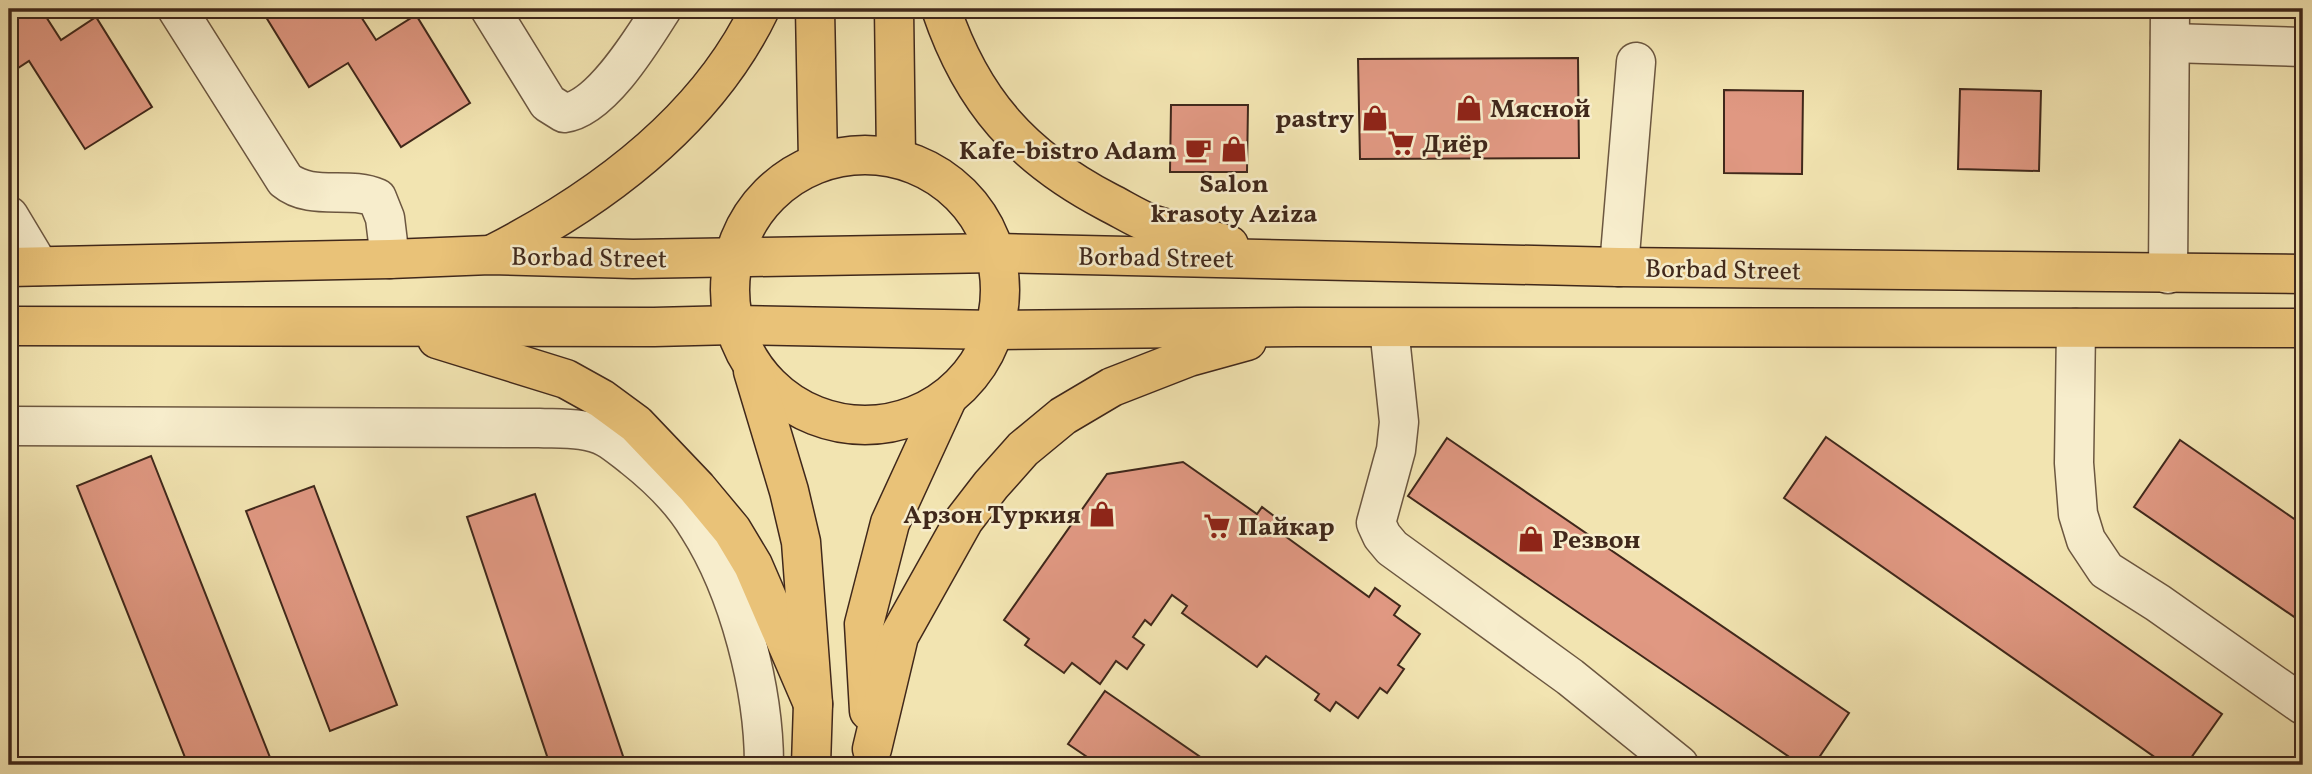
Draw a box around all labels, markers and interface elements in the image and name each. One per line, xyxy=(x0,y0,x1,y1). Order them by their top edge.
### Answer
place label: Мясной xyxy=(1490,92,1590,128)
shop icon: Мясной xyxy=(1454,93,1484,123)
place label: pastry xyxy=(1275,102,1354,138)
shop icon: pastry xyxy=(1360,103,1390,133)
place label: Диëр xyxy=(1422,127,1488,163)
supermarket icon: Диëр xyxy=(1386,128,1416,158)
place label: Kafe-bistro Adam xyxy=(959,134,1177,170)
shop icon: Salon krasoty Aziza xyxy=(1219,134,1249,164)
cafe icon: Kafe-bistro Adam xyxy=(1183,135,1213,165)
place label: Salon krasoty Aziza xyxy=(1151,167,1317,233)
street label: Borbad Street xyxy=(511,240,667,278)
street label: Borbad Street xyxy=(1078,240,1234,278)
street label: Borbad Street xyxy=(1645,252,1801,290)
place label: Арзон Туркия xyxy=(903,498,1081,534)
shop icon: Арзон Туркия xyxy=(1087,499,1117,529)
place label: Пайкар xyxy=(1238,510,1335,546)
supermarket icon: Пайкар xyxy=(1202,511,1232,541)
place label: Резвон xyxy=(1552,523,1641,559)
shop icon: Резвон xyxy=(1516,524,1546,554)

